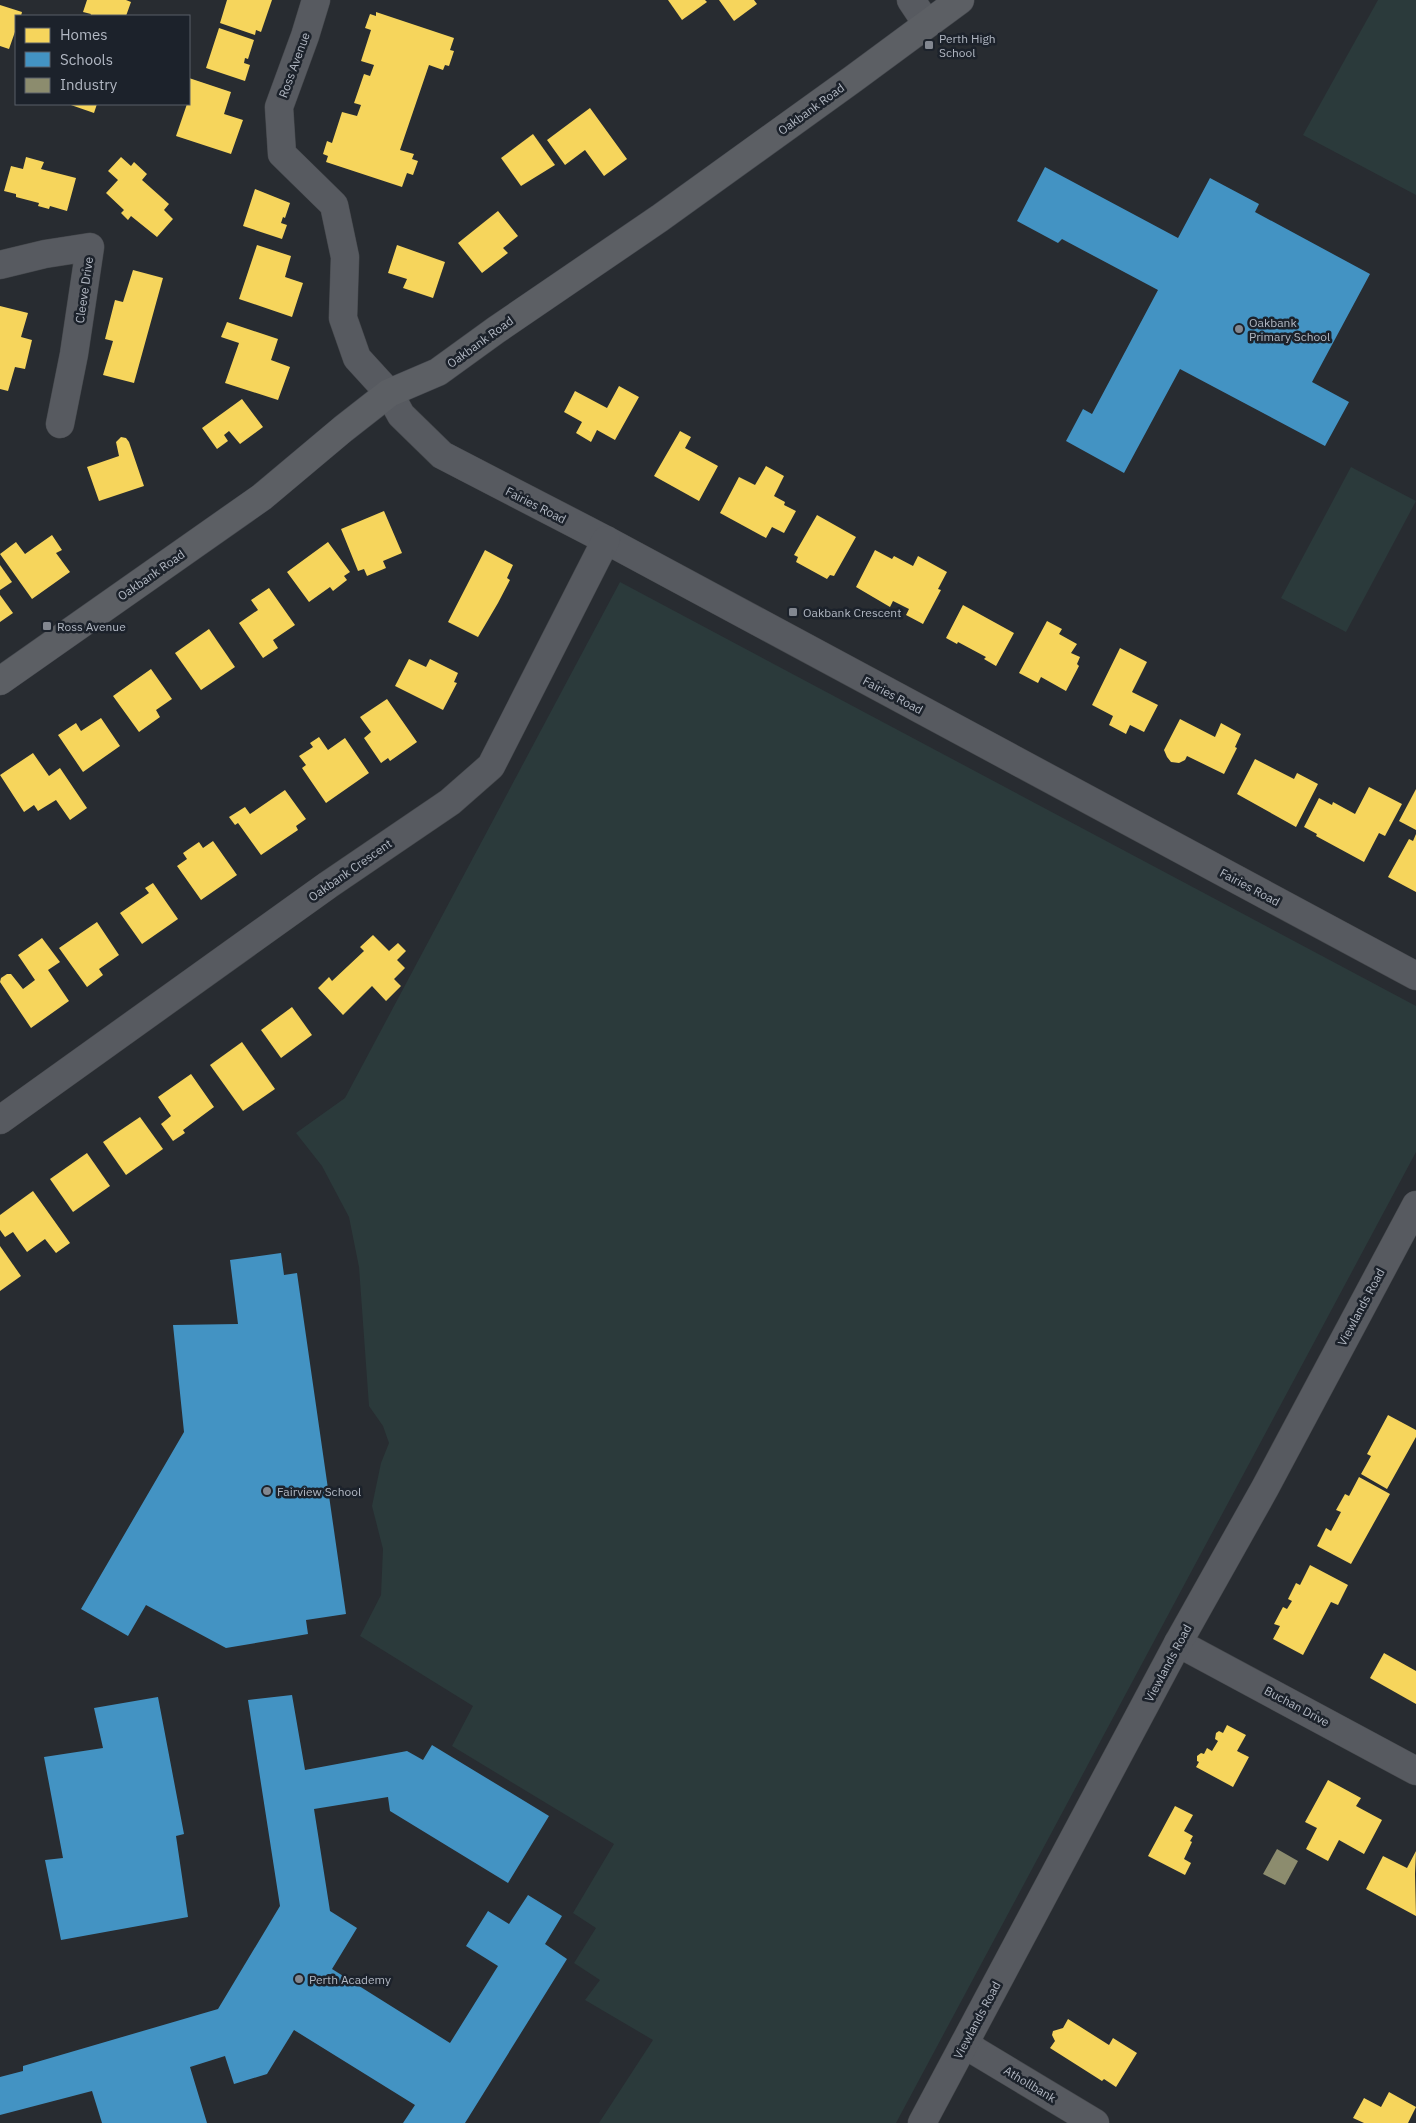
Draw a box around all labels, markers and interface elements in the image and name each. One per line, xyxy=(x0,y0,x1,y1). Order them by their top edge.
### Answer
legend xyxy=(15,15,190,105)
text: Homes xyxy=(60,25,108,44)
street label: Ross Avenue xyxy=(275,30,313,100)
place label: Perth High School xyxy=(939,31,996,60)
marker: Perth High School xyxy=(923,39,935,51)
text: Schools xyxy=(60,50,113,69)
text: Industry xyxy=(60,75,118,94)
street label: Oakbank Road xyxy=(775,80,847,138)
street label: Cleeve Drive xyxy=(72,255,96,324)
street label: Oakbank Road xyxy=(444,313,516,371)
place label: Oakbank Primary School xyxy=(1249,315,1330,344)
marker: Oakbank Primary School xyxy=(1233,323,1245,335)
street label: Fairies Road xyxy=(503,483,569,527)
street label: Oakbank Road xyxy=(115,546,187,604)
place label: Oakbank Crescent xyxy=(803,605,901,620)
marker: Oakbank Crescent xyxy=(787,606,799,618)
place label: Ross Avenue xyxy=(57,619,126,634)
marker: Ross Avenue xyxy=(41,620,53,632)
street label: Fairies Road xyxy=(860,673,926,717)
street label: Oakbank Crescent xyxy=(305,836,395,904)
street label: Fairies Road xyxy=(1217,865,1283,909)
street label: Viewlands Road xyxy=(1334,1266,1388,1348)
place label: Fairview School xyxy=(277,1484,361,1499)
marker: Fairview School xyxy=(261,1485,273,1497)
street label: Viewlands Road xyxy=(1141,1622,1195,1704)
street label: Buchan Drive xyxy=(1262,1683,1332,1730)
place label: Perth Academy xyxy=(309,1972,391,1987)
marker: Perth Academy xyxy=(293,1973,305,1985)
street label: Viewlands Road xyxy=(950,1979,1004,2061)
street label: Athollbank xyxy=(1001,2063,1059,2106)

